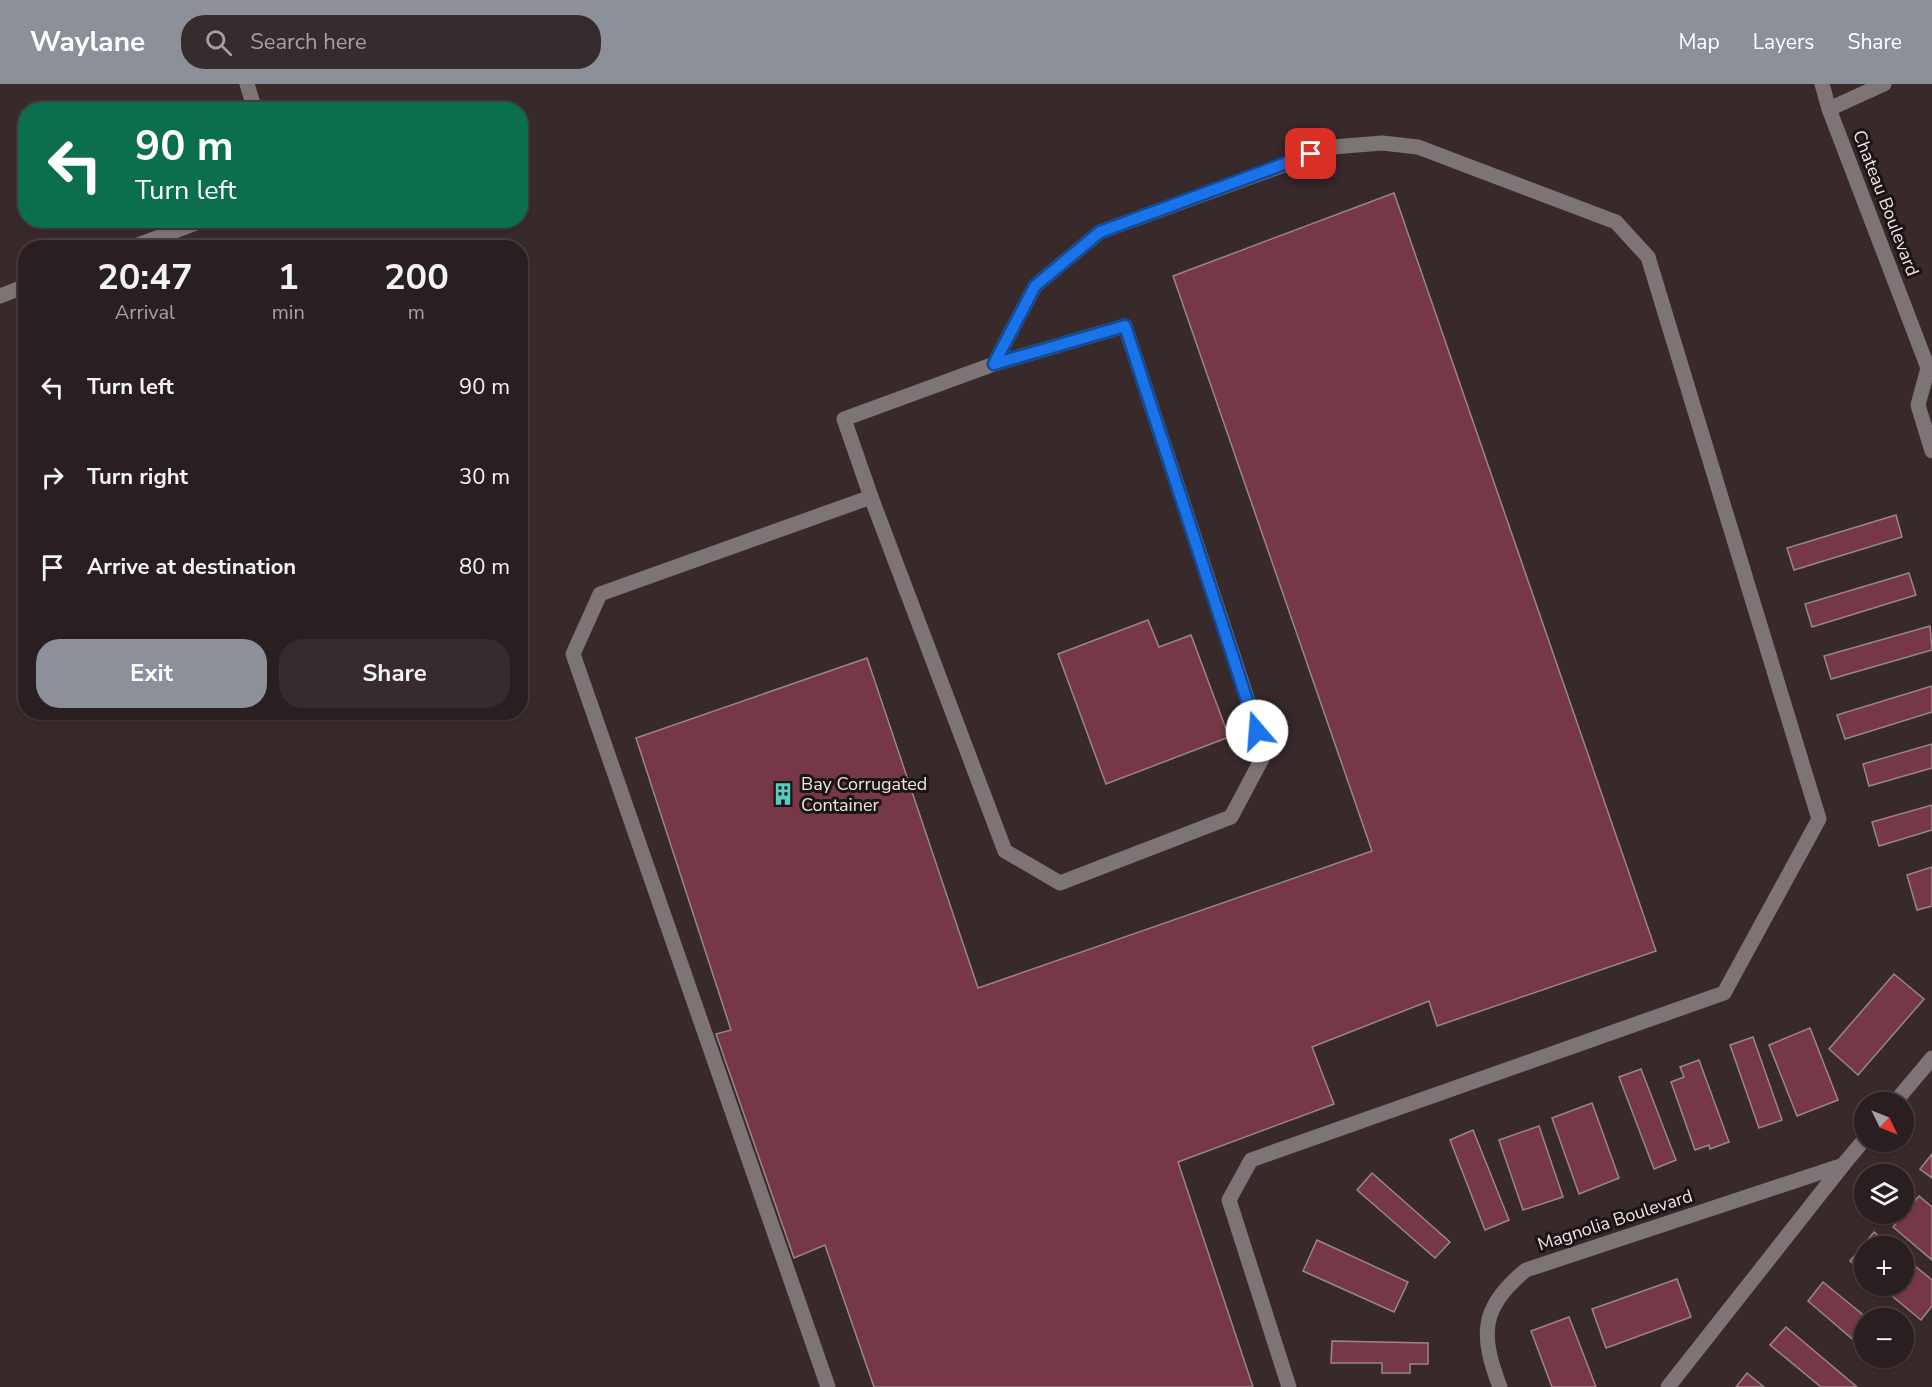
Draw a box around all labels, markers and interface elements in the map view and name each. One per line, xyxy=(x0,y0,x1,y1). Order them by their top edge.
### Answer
search box xyxy=(181,15,601,69)
text: Waylane xyxy=(30,23,145,61)
icon: search xyxy=(202,26,235,59)
text: Search here xyxy=(250,27,367,57)
text: Map xyxy=(1678,28,1720,56)
text: Layers xyxy=(1753,28,1814,56)
text: Share xyxy=(1847,28,1902,56)
text: 90 m xyxy=(135,118,234,175)
icon: left xyxy=(36,126,114,204)
street label: Chateau Boulevard xyxy=(1847,127,1925,279)
pin xyxy=(1285,128,1336,179)
icon: arrive xyxy=(1294,137,1327,170)
text: Turn left xyxy=(135,172,236,209)
text: 20:47 xyxy=(97,253,193,302)
text: 1 xyxy=(277,253,299,302)
text: 200 xyxy=(384,253,449,302)
text: Arrival xyxy=(115,299,175,326)
text: min xyxy=(272,299,305,326)
text: m xyxy=(408,299,425,326)
icon: left xyxy=(36,371,69,404)
text: Turn left xyxy=(87,372,174,402)
text: 90 m xyxy=(459,372,510,402)
icon: right xyxy=(36,461,69,494)
text: Turn right xyxy=(87,462,188,492)
text: 30 m xyxy=(459,462,510,492)
icon: arrive xyxy=(36,551,69,584)
text: Arrive at destination xyxy=(87,552,296,582)
text: 80 m xyxy=(459,552,510,582)
button: Exit xyxy=(36,639,267,708)
button: Share xyxy=(279,639,510,708)
position arrow xyxy=(1225,699,1289,763)
place label: Bay Corrugated Container xyxy=(801,772,927,817)
building icon: Bay Corrugated Container xyxy=(770,781,796,807)
north arrow xyxy=(1854,1092,1914,1152)
map controls xyxy=(1854,1092,1914,1368)
button: layers xyxy=(1854,1164,1914,1224)
street label: Magnolia Boulevard xyxy=(1534,1184,1696,1256)
button: + xyxy=(1854,1236,1914,1296)
button: − xyxy=(1854,1308,1914,1368)

